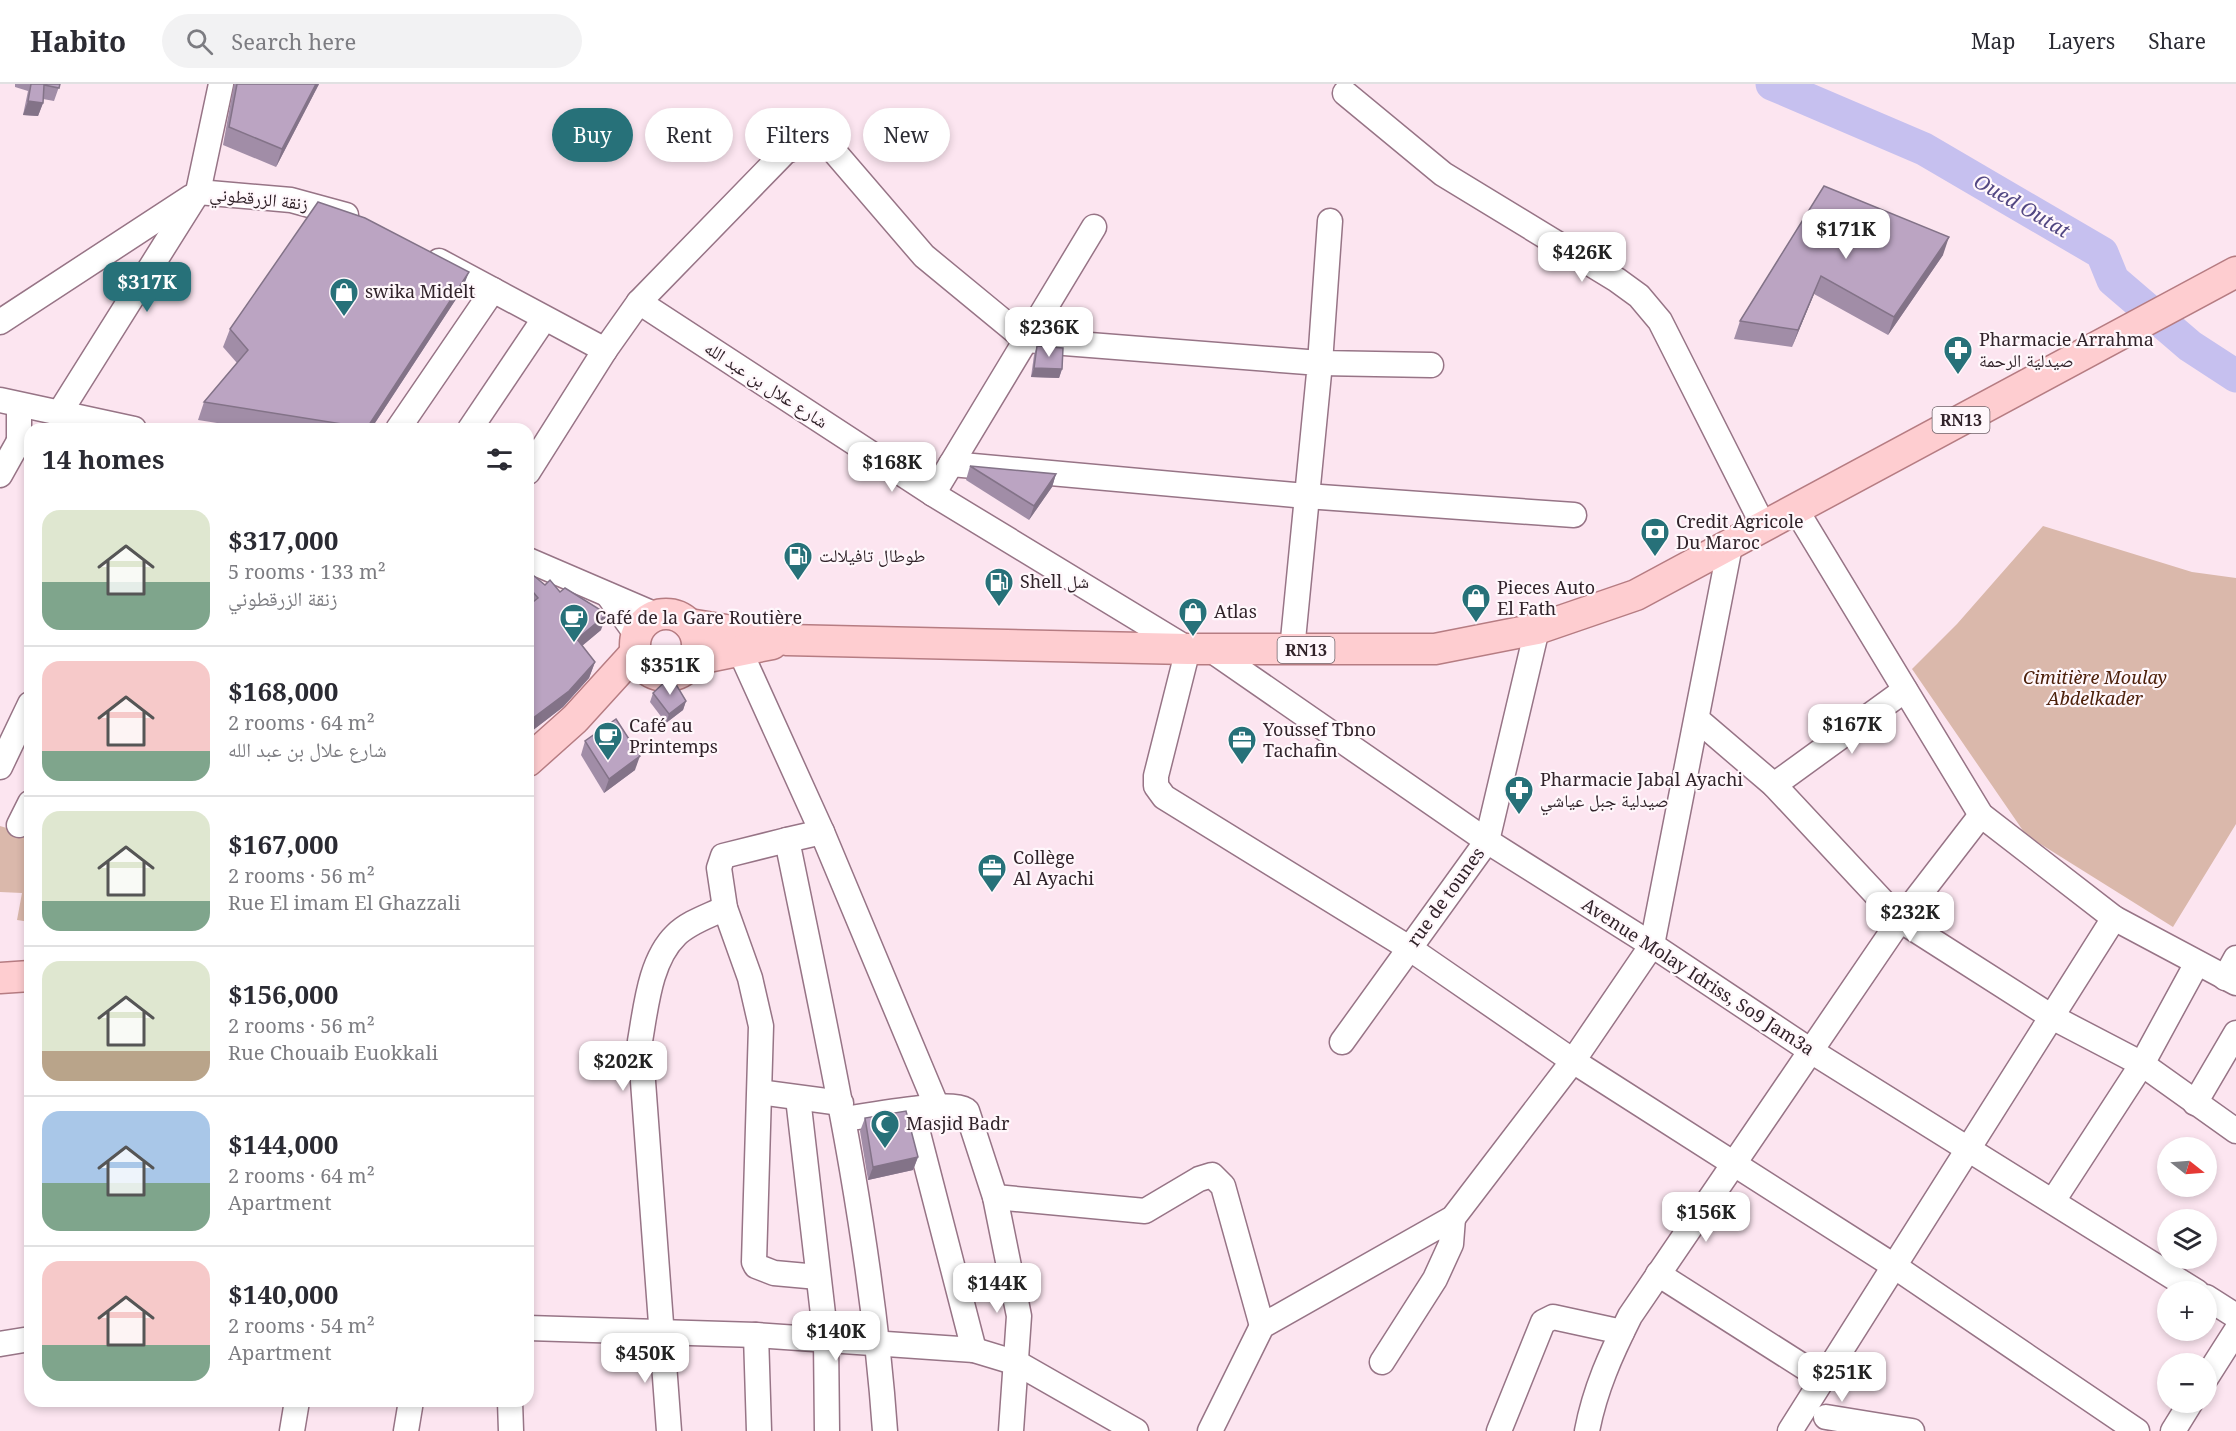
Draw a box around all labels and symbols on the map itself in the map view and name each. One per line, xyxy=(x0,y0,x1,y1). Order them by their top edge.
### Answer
water label: Oued Outat xyxy=(1969,167,2076,244)
street label: زنقة الزرقطوني xyxy=(208,181,309,219)
pin: $171K xyxy=(1804,209,1888,260)
pin: $426K xyxy=(1540,232,1624,283)
pin: $317K xyxy=(105,262,189,313)
shop icon: swika Midelt xyxy=(328,276,360,318)
place label: swika Midelt xyxy=(365,279,475,303)
pin: $236K xyxy=(1007,307,1091,358)
place label: Pharmacie Arrahma صيدلية الرحمة xyxy=(1979,327,2154,372)
pharmacy icon: Pharmacie Arrahma صيدلية الرحمة xyxy=(1942,334,1974,376)
street label: شارع علال بن عبد الله xyxy=(700,335,833,433)
road number: RN13 xyxy=(1932,407,1990,433)
pin: $168K xyxy=(850,442,934,493)
place label: Credit Agricole Du Maroc xyxy=(1676,509,1804,554)
bank icon: Credit Agricole Du Maroc xyxy=(1639,516,1671,558)
fuel station icon: طوطال تافيلالت xyxy=(782,540,814,582)
place label: طوطال تافيلالت xyxy=(819,543,925,567)
fuel station icon: Shell شل xyxy=(983,566,1015,608)
place label: Shell شل xyxy=(1020,569,1089,593)
place label: Pieces Auto El Fath xyxy=(1497,575,1595,620)
shop icon: Pieces Auto El Fath xyxy=(1460,582,1492,624)
shop icon: Atlas xyxy=(1177,596,1209,638)
place label: Atlas xyxy=(1214,599,1257,623)
cafe icon: Café de la Gare Routière xyxy=(558,602,590,644)
place label: Café de la Gare Routière xyxy=(595,605,802,629)
road number: RN13 xyxy=(1278,637,1334,663)
pin: $351K xyxy=(628,645,712,696)
park label: Cimitière Moulay Abdelkader xyxy=(2023,665,2167,710)
pin: $167K xyxy=(1810,704,1894,755)
place label: Café au Printemps xyxy=(629,713,718,758)
place label: Youssef Tbno Tachafin xyxy=(1262,717,1376,762)
cafe icon: Café au Printemps xyxy=(592,720,624,762)
office icon: Youssef Tbno Tachafin xyxy=(1226,724,1258,766)
place label: Pharmacie Jabal Ayachi صيدلية جبل عياشي xyxy=(1540,767,1743,816)
pharmacy icon: Pharmacie Jabal Ayachi صيدلية جبل عياشي xyxy=(1503,774,1535,816)
street label: rue de tounes xyxy=(1401,842,1489,951)
place label: Collège Al Ayachi xyxy=(1013,845,1094,890)
office icon: Collège Al Ayachi xyxy=(976,852,1008,894)
street label: Avenue Molay Idriss, So9 Jam3a xyxy=(1578,892,1819,1060)
pin: $232K xyxy=(1868,892,1952,943)
pin: $202K xyxy=(581,1041,665,1092)
mosque icon: Masjid Badr xyxy=(869,1108,901,1150)
place label: Masjid Badr xyxy=(906,1111,1010,1135)
north arrow xyxy=(2157,1137,2217,1197)
pin: $156K xyxy=(1664,1192,1748,1243)
pin: $144K xyxy=(955,1263,1039,1314)
pin: $140K xyxy=(794,1311,878,1362)
pin: $450K xyxy=(603,1333,687,1384)
pin: $251K xyxy=(1800,1352,1884,1403)

